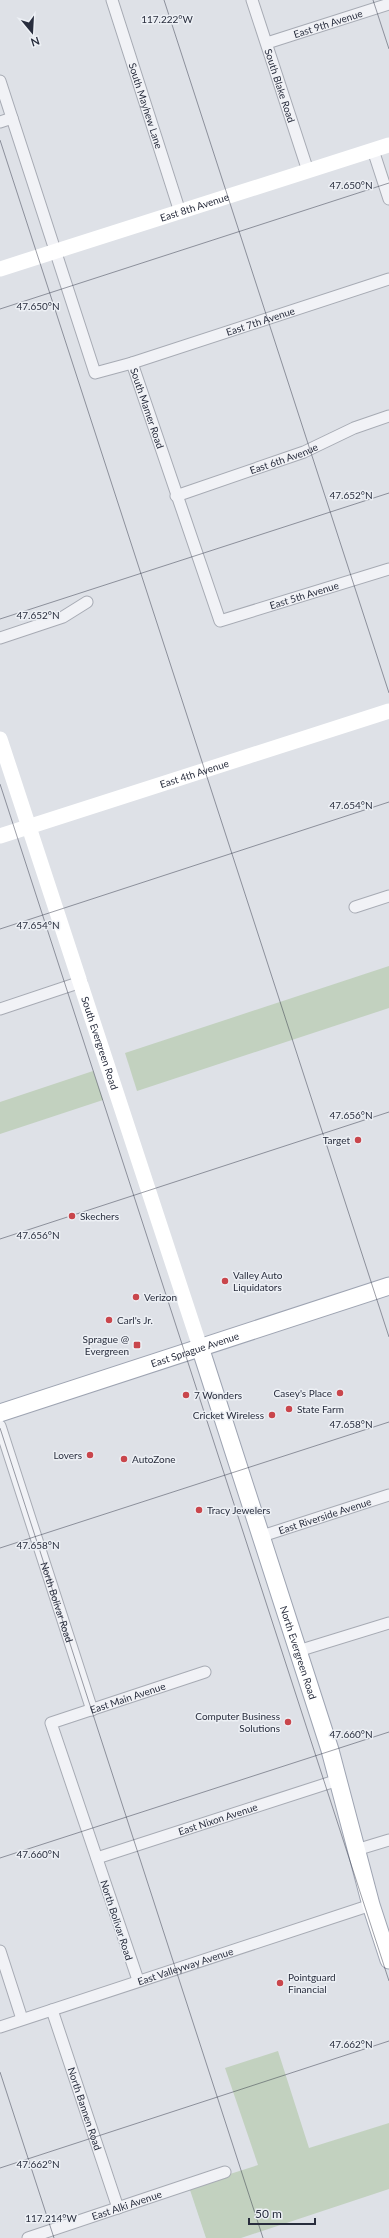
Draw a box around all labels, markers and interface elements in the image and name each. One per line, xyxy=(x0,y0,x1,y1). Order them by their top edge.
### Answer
street label: East 9th Avenue xyxy=(292,7,364,40)
north arrow xyxy=(12,12,52,52)
text: 117.222°W xyxy=(141,13,193,25)
text: N xyxy=(29,34,41,49)
street label: South Blake Road xyxy=(262,47,298,124)
street label: South Mayhew Lane xyxy=(127,61,165,150)
text: 47.650°N xyxy=(329,179,373,191)
street label: East 8th Avenue xyxy=(158,190,230,224)
text: 47.650°N xyxy=(16,300,60,312)
street label: East 7th Avenue xyxy=(224,304,296,338)
street label: South Mamer Road xyxy=(128,366,167,450)
street label: East 6th Avenue xyxy=(248,440,320,476)
text: 47.652°N xyxy=(329,489,373,501)
street label: East 5th Avenue xyxy=(268,579,340,611)
text: 47.652°N xyxy=(16,609,60,621)
street label: East 4th Avenue xyxy=(158,757,230,790)
text: 47.654°N xyxy=(329,799,373,811)
text: 47.654°N xyxy=(16,919,60,931)
street label: South Evergreen Road xyxy=(79,995,121,1091)
text: 47.656°N xyxy=(329,1109,373,1121)
place label: Target xyxy=(323,1134,350,1146)
marker: Target xyxy=(353,1135,363,1145)
place label: Skechers xyxy=(80,1210,119,1222)
marker: Skechers xyxy=(67,1211,77,1221)
text: 47.656°N xyxy=(16,1229,60,1241)
place label: Valley Auto Liquidators xyxy=(233,1269,283,1293)
marker: Valley Auto Liquidators xyxy=(220,1276,230,1286)
place label: Verizon xyxy=(144,1291,177,1303)
marker: Verizon xyxy=(131,1292,141,1302)
place label: Carl's Jr. xyxy=(117,1314,153,1326)
marker: Carl's Jr. xyxy=(104,1315,114,1325)
street label: East Sprague Avenue xyxy=(149,1329,241,1369)
place label: Sprague @ Evergreen xyxy=(83,1333,129,1357)
marker: Sprague @ Evergreen xyxy=(132,1340,142,1350)
place label: Casey's Place xyxy=(274,1387,332,1399)
marker: Casey's Place xyxy=(335,1388,345,1398)
place label: 7 Wonders xyxy=(194,1389,242,1401)
marker: 7 Wonders xyxy=(181,1390,191,1400)
place label: State Farm xyxy=(297,1403,344,1415)
marker: State Farm xyxy=(284,1404,294,1414)
place label: Cricket Wireless xyxy=(193,1409,264,1421)
marker: Cricket Wireless xyxy=(267,1410,277,1420)
text: 47.658°N xyxy=(329,1418,373,1430)
place label: Lovers xyxy=(53,1449,82,1461)
marker: Lovers xyxy=(85,1450,95,1460)
place label: AutoZone xyxy=(132,1453,176,1465)
marker: AutoZone xyxy=(119,1454,129,1464)
street label: East Riverside Avenue xyxy=(277,1495,373,1536)
place label: Tracy Jewelers xyxy=(207,1504,270,1516)
marker: Tracy Jewelers xyxy=(194,1505,204,1515)
text: 47.658°N xyxy=(16,1539,60,1551)
street label: North Bolivar Road xyxy=(38,1560,76,1644)
street label: North Evergreen Road xyxy=(278,1604,319,1701)
street label: East Main Avenue xyxy=(88,1680,167,1716)
place label: Computer Business Solutions xyxy=(195,1710,280,1734)
marker: Computer Business Solutions xyxy=(283,1717,293,1727)
text: 47.660°N xyxy=(329,1728,373,1740)
street label: East Nixon Avenue xyxy=(177,1800,259,1837)
text: 47.660°N xyxy=(16,1848,60,1860)
street label: North Bolivar Road xyxy=(98,1878,136,1962)
street label: East Valleyway Avenue xyxy=(136,1945,235,1987)
place label: Pointguard Financial xyxy=(288,1971,336,1995)
marker: Pointguard Financial xyxy=(275,1978,285,1988)
text: 47.662°N xyxy=(329,2038,373,2050)
street label: North Bannen Road xyxy=(65,2066,104,2152)
text: 47.662°N xyxy=(16,2158,60,2170)
street label: East Alki Avenue xyxy=(90,2188,163,2222)
scale bar xyxy=(249,2200,315,2226)
text: 50 m xyxy=(255,2206,282,2221)
text: 117.214°W xyxy=(25,2212,77,2224)

